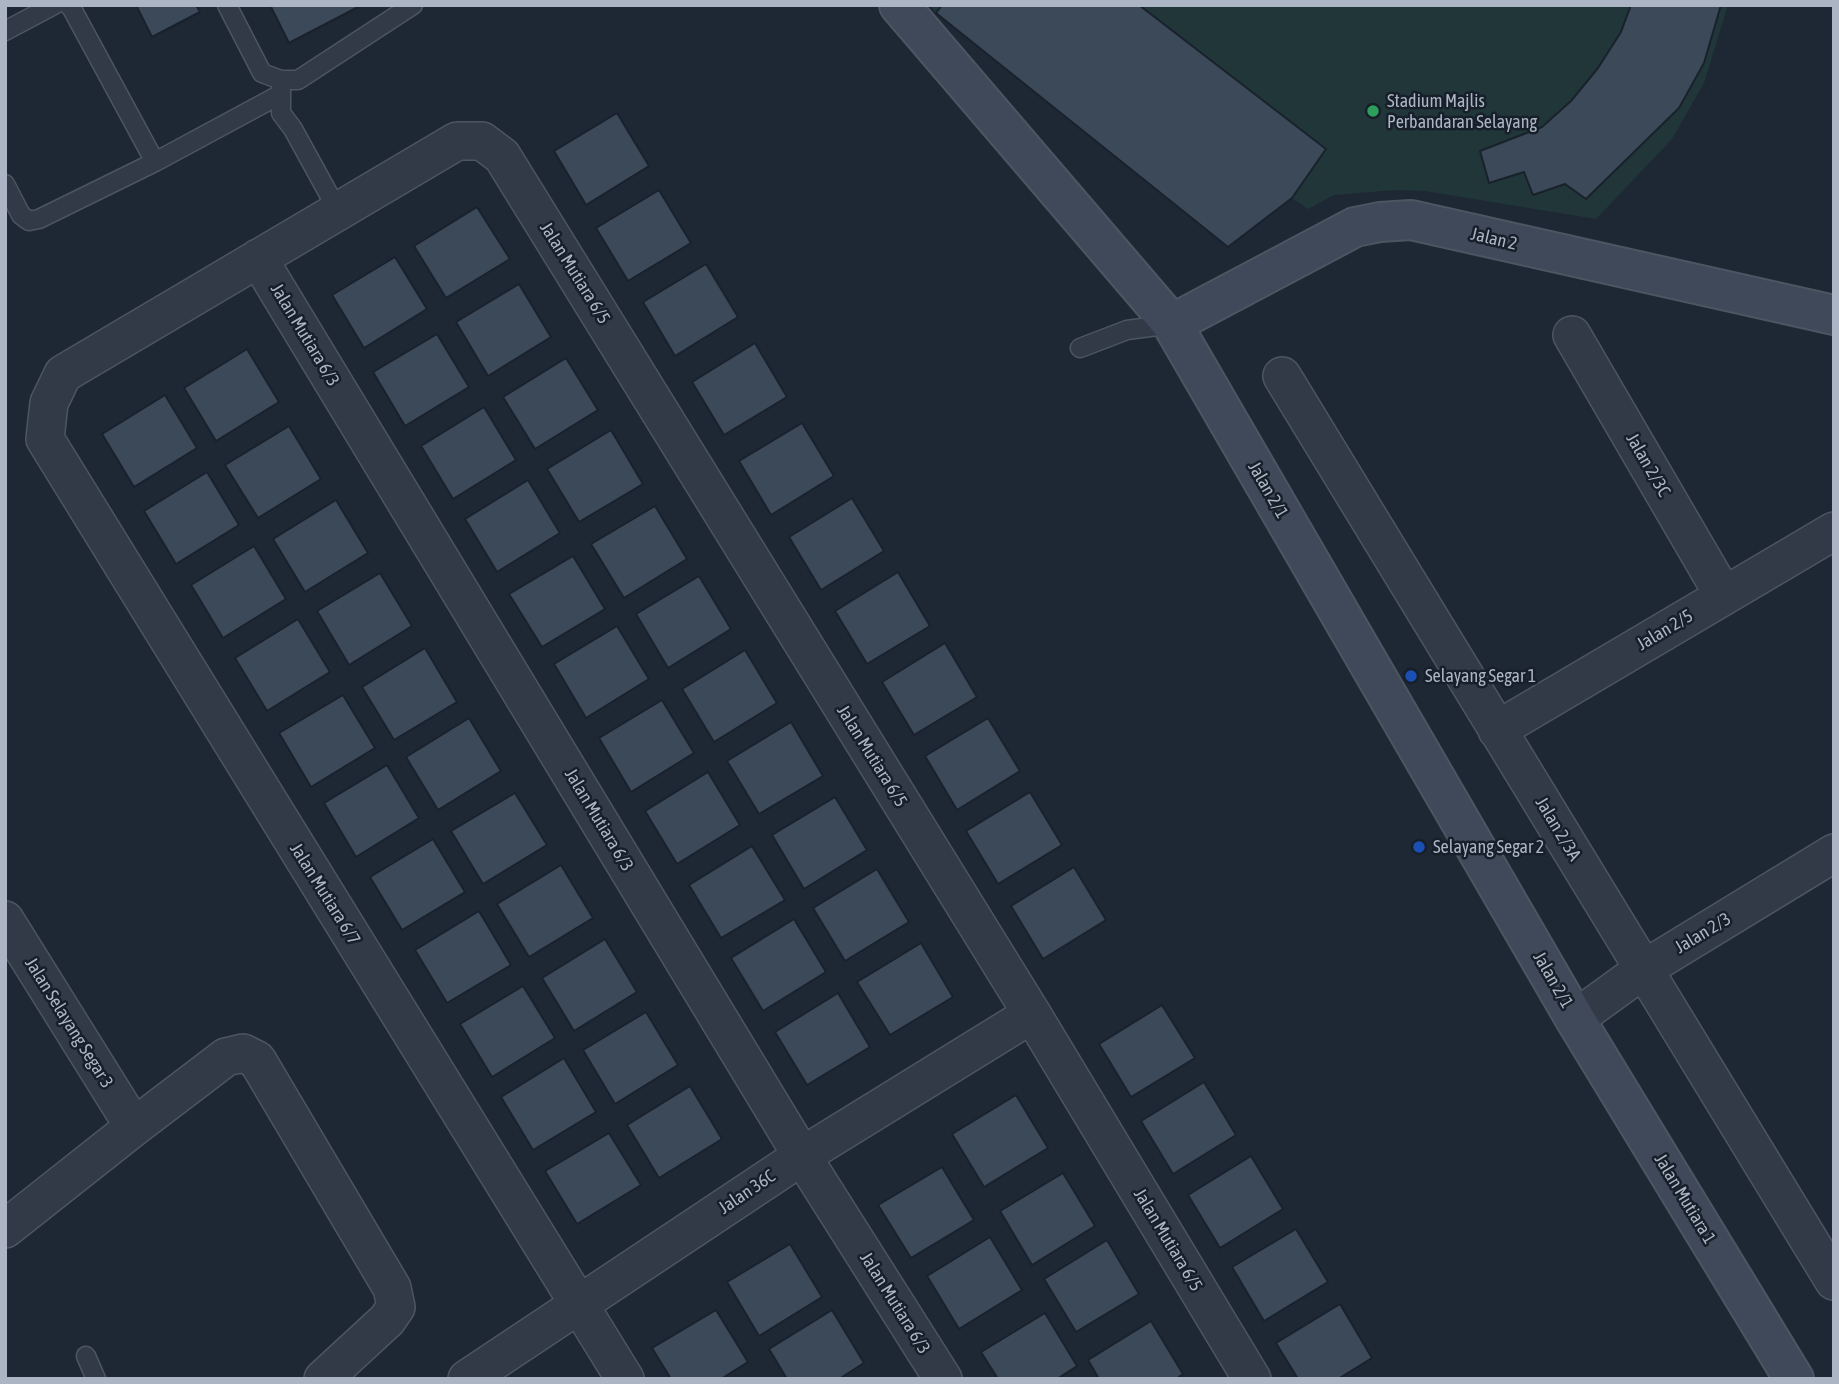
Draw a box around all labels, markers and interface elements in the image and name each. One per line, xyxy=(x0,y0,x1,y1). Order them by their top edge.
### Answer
place label: Stadium Majlis Perbandaran Selayang xyxy=(1387,90,1537,132)
marker: Stadium Majlis Perbandaran Selayang xyxy=(1365,103,1381,119)
street label: Jalan Mutiara 6/5 xyxy=(535,218,615,328)
street label: Jalan 2 xyxy=(1469,223,1519,255)
street label: Jalan Mutiara 6/3 xyxy=(266,280,344,390)
street label: Jalan 2/3C xyxy=(1621,429,1675,501)
street label: Jalan 2/1 xyxy=(1243,458,1293,522)
street label: Jalan 2/5 xyxy=(1633,605,1697,655)
place label: Selayang Segar 1 xyxy=(1425,665,1536,687)
marker: Selayang Segar 1 xyxy=(1403,668,1419,684)
street label: Jalan Mutiara 6/5 xyxy=(832,701,912,811)
street label: Jalan Mutiara 6/3 xyxy=(560,765,638,875)
street label: Jalan 2/3A xyxy=(1531,793,1585,865)
place label: Selayang Segar 2 xyxy=(1433,836,1544,858)
street label: Jalan Mutiara 6/7 xyxy=(285,839,365,949)
marker: Selayang Segar 2 xyxy=(1411,839,1427,855)
street label: Jalan 2/3 xyxy=(1671,908,1735,958)
street label: Jalan 2/1 xyxy=(1528,948,1578,1012)
street label: Jalan Selayang Segar 3 xyxy=(20,954,118,1092)
street label: Jalan Mutiara 1 xyxy=(1650,1150,1720,1248)
street label: Jalan 36C xyxy=(715,1165,779,1219)
street label: Jalan Mutiara 6/5 xyxy=(1129,1185,1207,1295)
street label: Jalan Mutiara 6/3 xyxy=(855,1248,935,1358)

